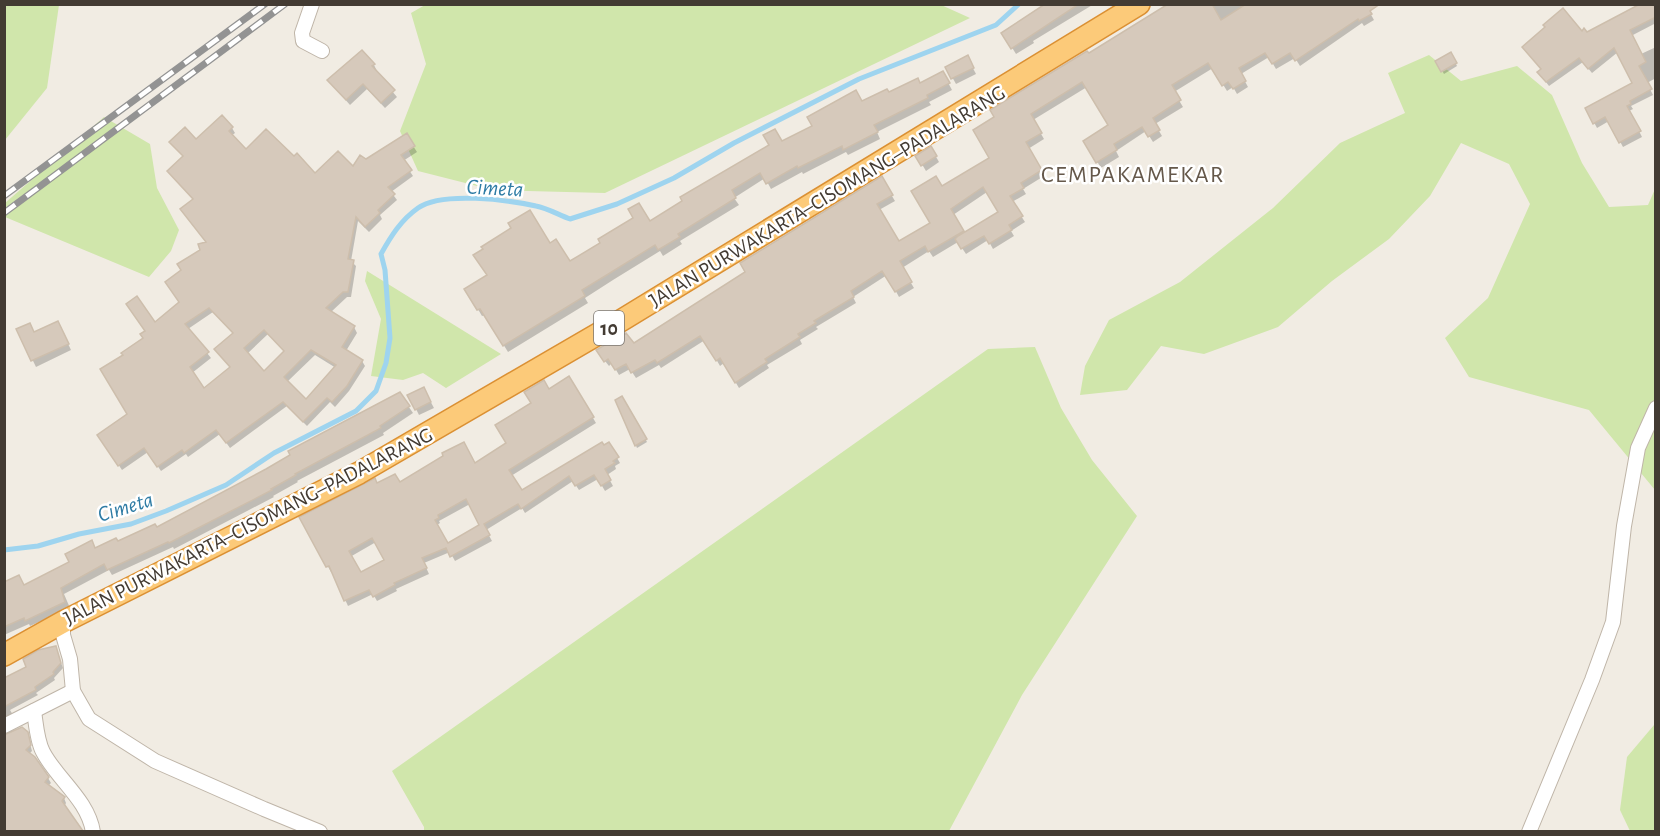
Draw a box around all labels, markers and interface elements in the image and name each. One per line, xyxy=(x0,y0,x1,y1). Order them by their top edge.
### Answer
street label: JALAN PURWAKARTA–CISOMANG–PADALARANG xyxy=(646,82,1009,311)
district label: CEMPAKAMEKAR xyxy=(1041,163,1225,187)
water label: Cimeta xyxy=(466,176,524,200)
road number: 10 xyxy=(594,311,624,345)
street label: JALAN PURWAKARTA–CISOMANG–PADALARANG xyxy=(60,424,436,629)
water label: Cimeta xyxy=(95,488,156,526)

